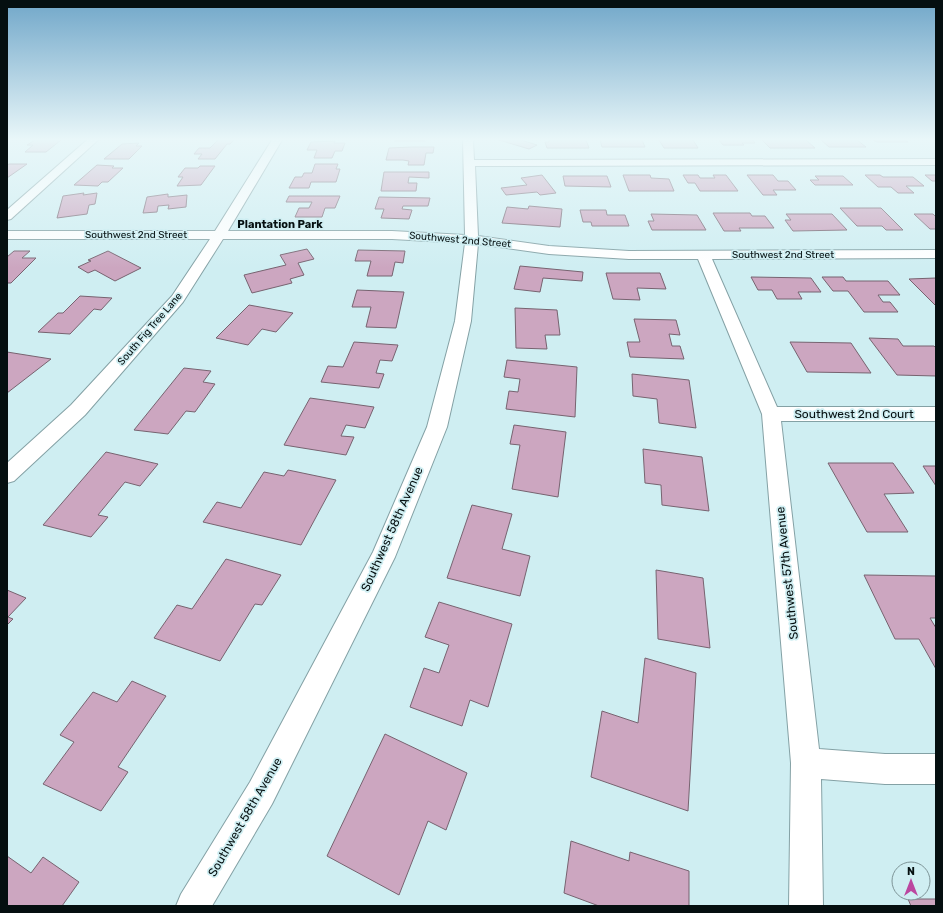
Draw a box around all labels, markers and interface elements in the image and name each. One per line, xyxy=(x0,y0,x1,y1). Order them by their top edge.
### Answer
district label: Plantation Park xyxy=(237,218,323,231)
street label: Southwest 2nd Street xyxy=(85,229,187,241)
street label: Southwest 2nd Street xyxy=(409,230,511,250)
street label: Southwest 2nd Street xyxy=(732,249,834,261)
street label: South Fig Tree Lane xyxy=(115,290,185,368)
street label: Southwest 2nd Court xyxy=(794,407,914,421)
street label: Southwest 58th Avenue xyxy=(358,464,426,593)
street label: Southwest 57th Avenue xyxy=(773,506,801,640)
street label: Southwest 58th Avenue xyxy=(205,755,285,879)
north arrow xyxy=(891,861,931,901)
text: N xyxy=(907,865,915,878)

